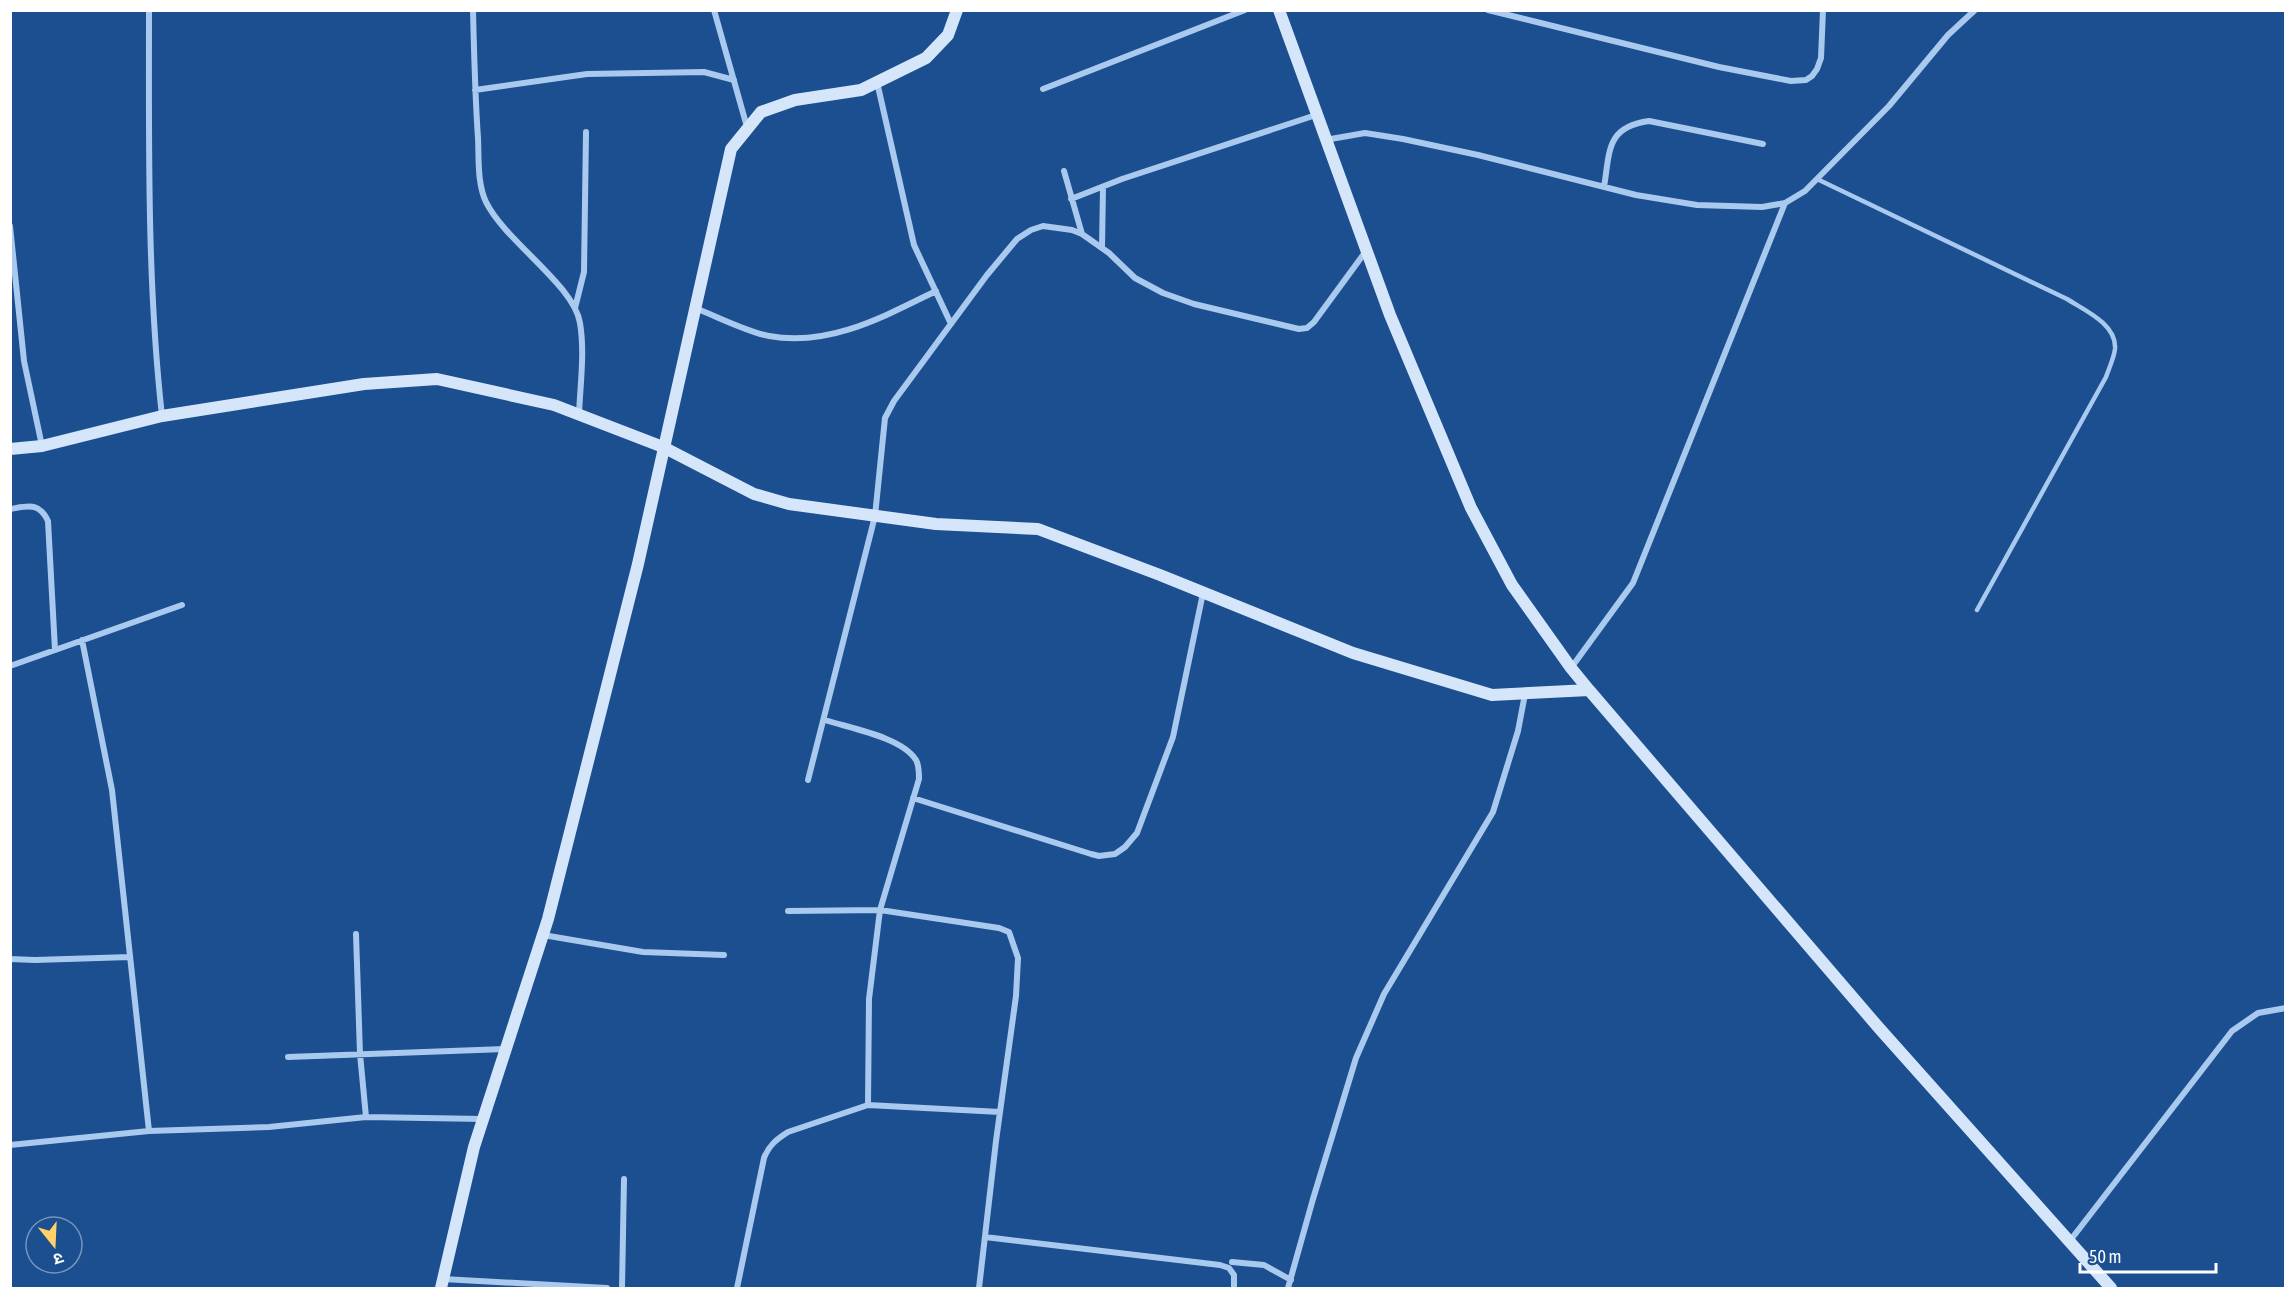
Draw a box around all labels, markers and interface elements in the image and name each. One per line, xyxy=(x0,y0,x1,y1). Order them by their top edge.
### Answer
north arrow xyxy=(24,1215,84,1275)
scale bar xyxy=(2080,1236,2216,1274)
text: 50 m xyxy=(2089,1246,2121,1267)
text: उ xyxy=(51,1249,66,1269)

